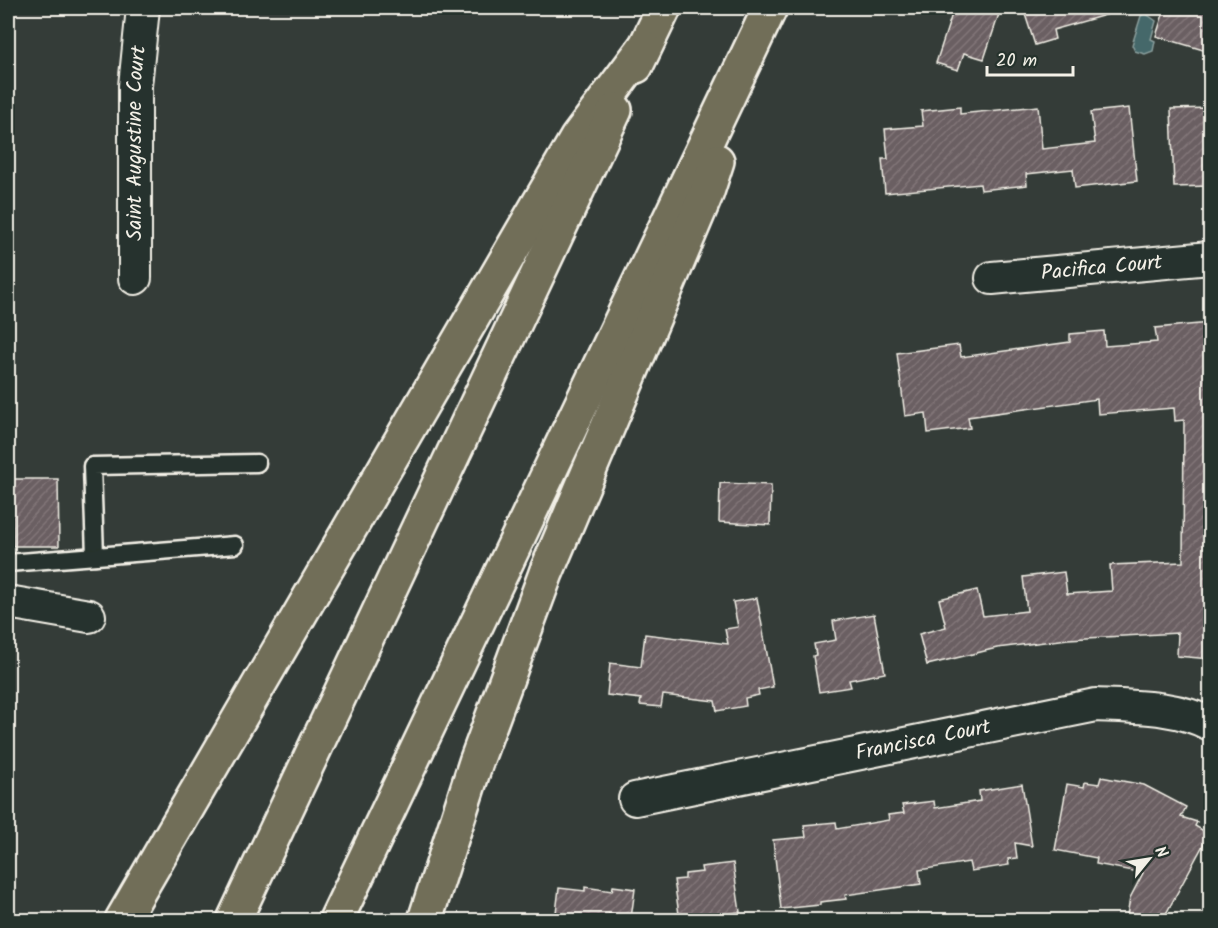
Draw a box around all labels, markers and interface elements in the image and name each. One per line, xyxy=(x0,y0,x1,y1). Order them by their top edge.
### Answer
scale bar xyxy=(987,39,1072,77)
street label: Saint Augustine Court xyxy=(119,43,156,241)
text: 20 m xyxy=(996,47,1037,76)
street label: Pacifica Court xyxy=(1039,246,1164,290)
street label: Francisca Court xyxy=(853,710,994,770)
north arrow xyxy=(1119,829,1179,889)
text: N xyxy=(1147,842,1174,863)

